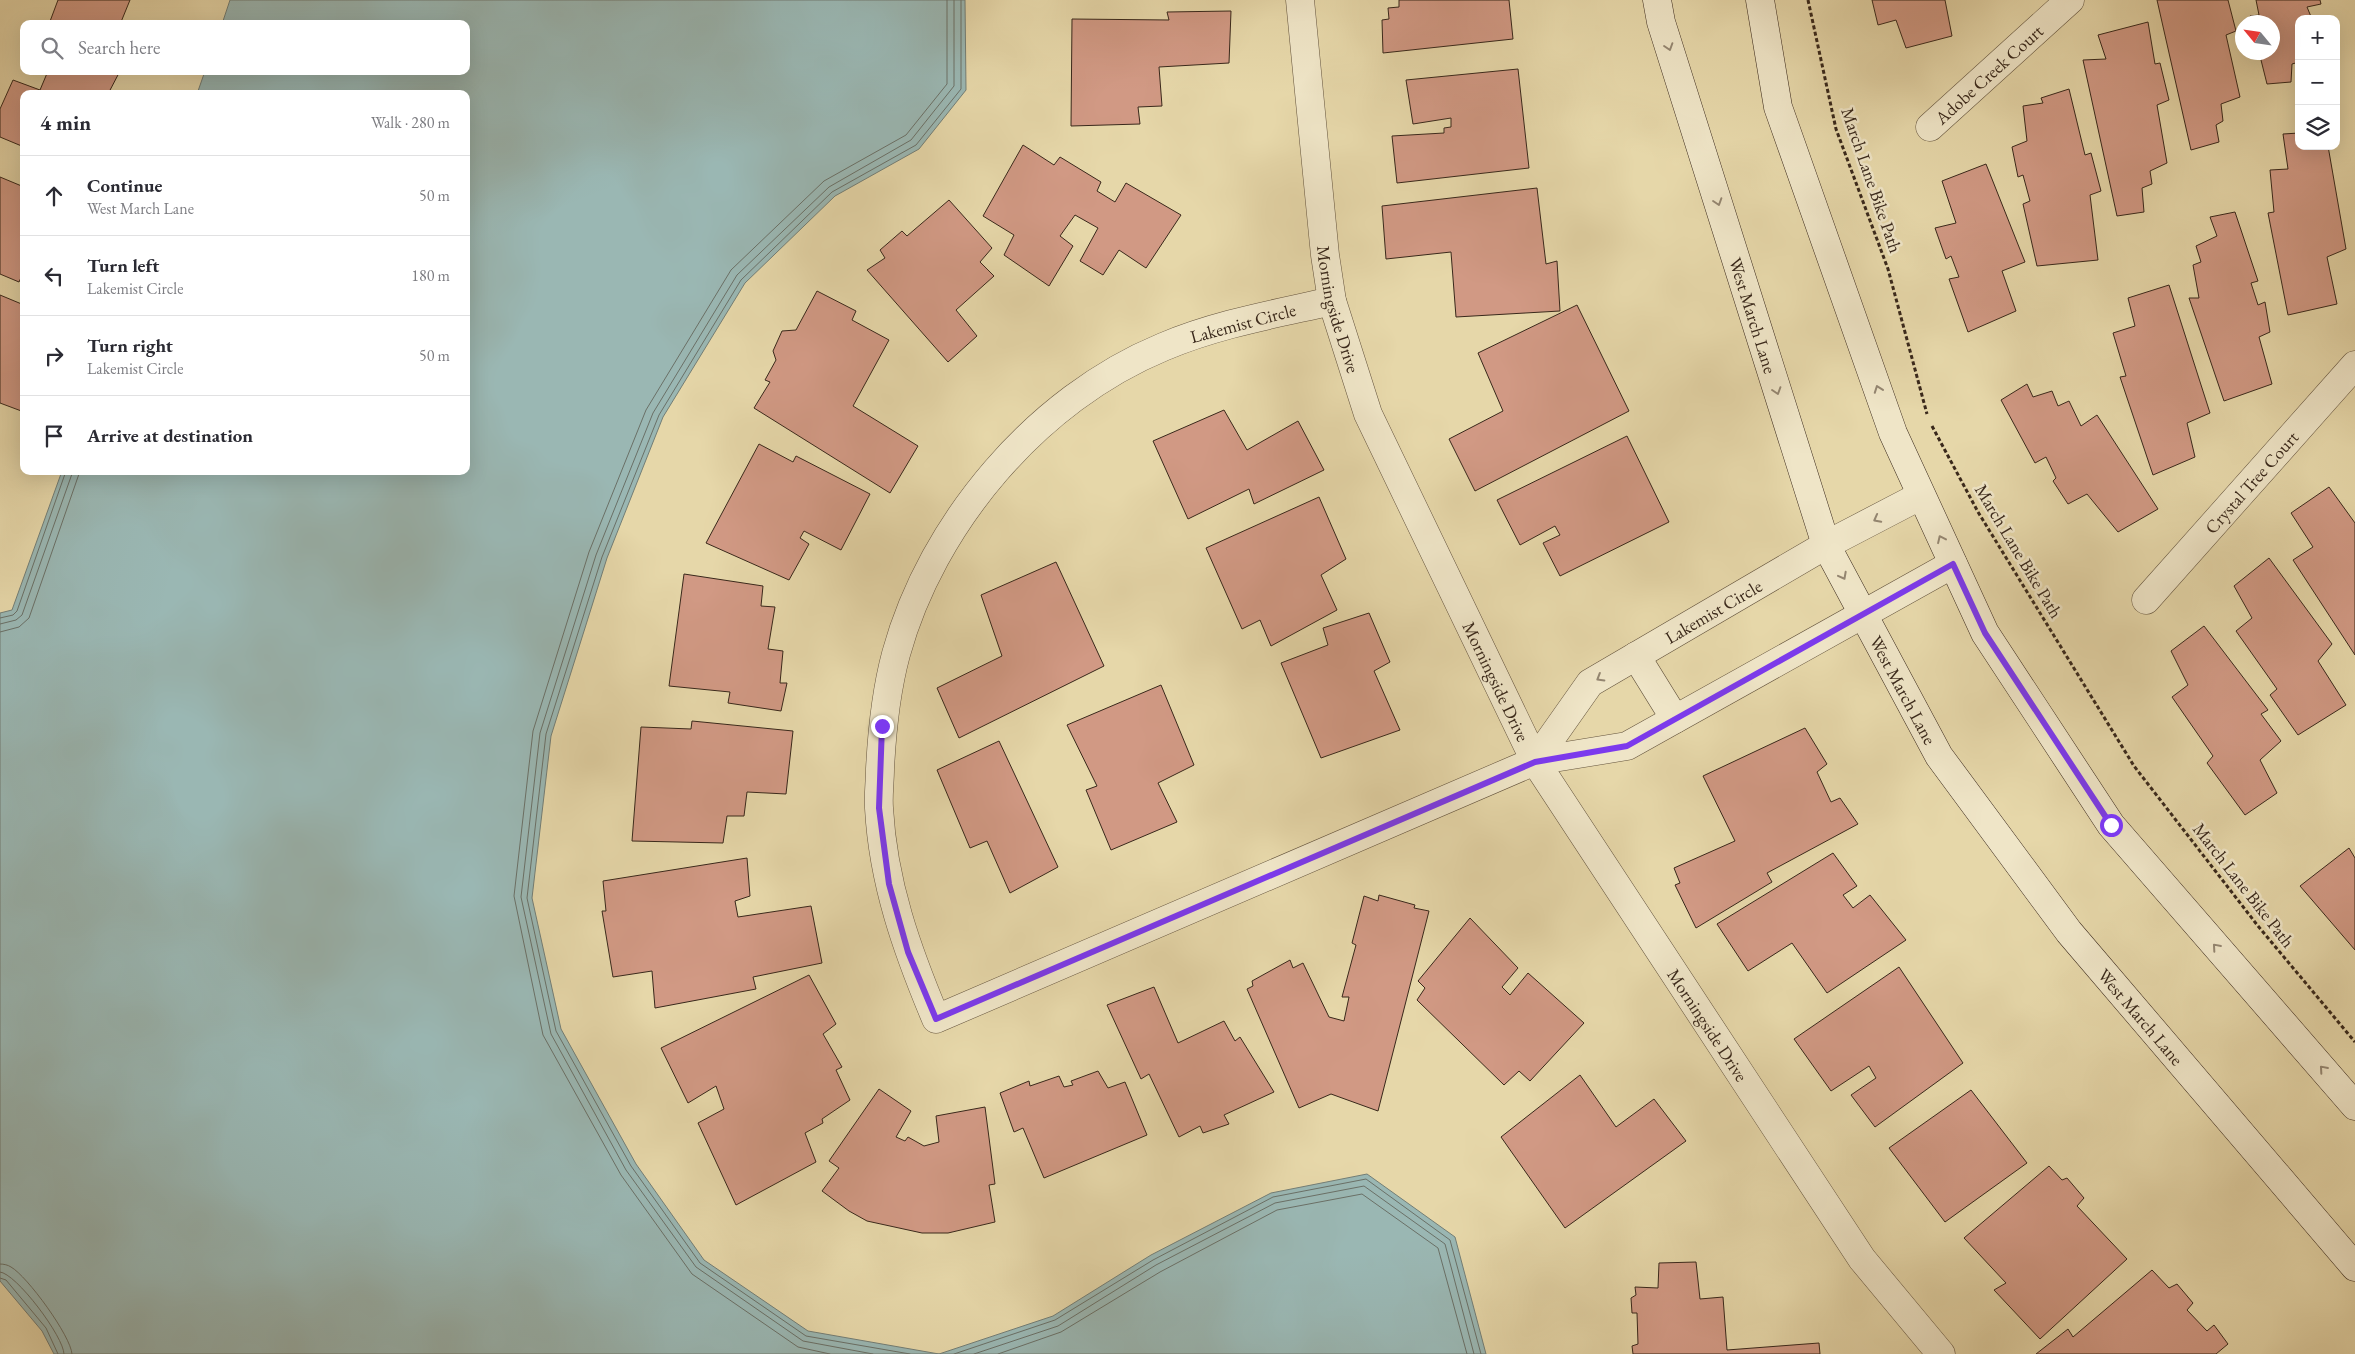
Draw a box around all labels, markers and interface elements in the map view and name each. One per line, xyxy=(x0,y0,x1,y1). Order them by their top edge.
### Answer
north arrow xyxy=(2235,15,2280,60)
map controls xyxy=(2295,15,2340,150)
button: + xyxy=(2295,15,2340,60)
street label: Adobe Creek Court xyxy=(1929,19,2048,129)
search box xyxy=(20,20,470,75)
icon: search xyxy=(38,34,66,62)
text: Search here xyxy=(78,35,160,60)
one-way arrow xyxy=(1663,43,1673,51)
button: − xyxy=(2295,60,2340,105)
street label: March Lane Bike Path xyxy=(1836,104,1908,256)
button: layers xyxy=(2295,105,2340,150)
text: 4 min xyxy=(40,109,91,136)
text: Walk · 280 m xyxy=(371,112,450,133)
text: Continue xyxy=(87,173,162,198)
icon: ahead xyxy=(40,182,68,210)
text: 50 m xyxy=(419,185,450,206)
text: West March Lane xyxy=(87,198,194,219)
one-way arrow xyxy=(1712,198,1722,206)
street label: Morningside Drive xyxy=(1313,244,1366,376)
text: Turn left xyxy=(87,253,159,278)
street label: West March Lane xyxy=(1724,255,1783,376)
icon: left xyxy=(40,262,68,290)
text: 180 m xyxy=(411,265,450,286)
text: Lakemist Circle xyxy=(87,278,183,299)
street label: Lakemist Circle xyxy=(1188,298,1298,348)
text: Turn right xyxy=(87,333,173,358)
icon: right xyxy=(40,342,68,370)
text: 50 m xyxy=(419,345,450,366)
text: Lakemist Circle xyxy=(87,358,183,379)
one-way arrow xyxy=(1873,385,1883,394)
one-way arrow xyxy=(1771,386,1781,394)
icon: arrive xyxy=(40,422,68,450)
text: Arrive at destination xyxy=(87,423,253,448)
street label: Crystal Tree Court xyxy=(2199,425,2303,538)
street label: March Lane Bike Path xyxy=(1970,480,2068,622)
one-way arrow xyxy=(1873,512,1882,522)
one-way arrow xyxy=(1936,535,1947,544)
one-way arrow xyxy=(1837,571,1847,580)
street label: Lakemist Circle xyxy=(1660,574,1766,648)
street label: Morningside Drive xyxy=(1458,617,1535,745)
street label: West March Lane xyxy=(1865,631,1942,748)
one-way arrow xyxy=(1596,671,1605,681)
route end xyxy=(871,715,894,738)
route start xyxy=(2100,814,2123,837)
street label: March Lane Bike Path xyxy=(2188,818,2300,952)
one-way arrow xyxy=(2213,944,2222,953)
street label: West March Lane xyxy=(2093,963,2189,1070)
street label: Morningside Drive xyxy=(1663,964,1754,1086)
one-way arrow xyxy=(2320,1066,2329,1075)

